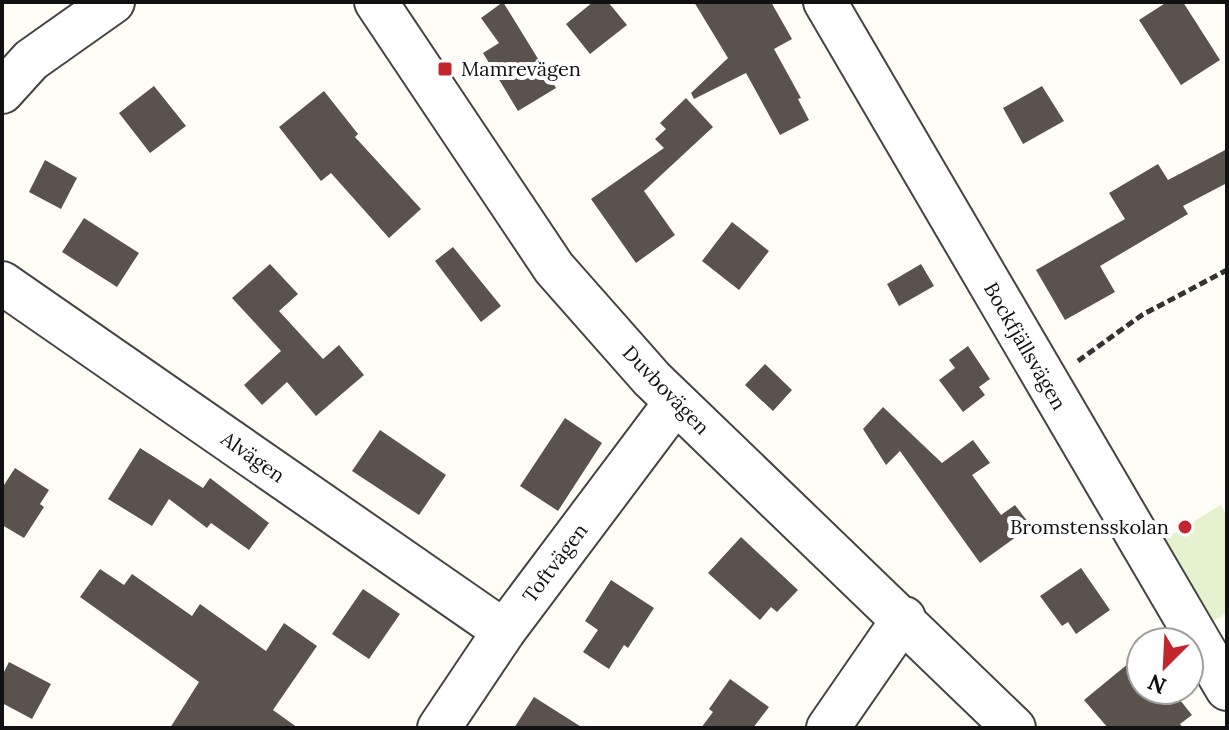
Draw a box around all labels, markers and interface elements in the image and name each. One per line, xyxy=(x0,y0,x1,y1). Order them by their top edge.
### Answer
place label: Mamrevägen xyxy=(461,56,581,81)
marker: Mamrevägen xyxy=(436,60,454,78)
street label: Bockfjällsvägen xyxy=(979,277,1072,414)
street label: Duvbovägen xyxy=(618,340,715,439)
street label: Alvägen xyxy=(216,425,290,487)
place label: Bromstensskolan xyxy=(1010,514,1169,539)
street label: Toftvägen xyxy=(517,518,592,607)
marker: Bromstensskolan xyxy=(1176,518,1194,536)
north arrow xyxy=(1125,626,1205,706)
text: N xyxy=(1143,668,1170,701)

